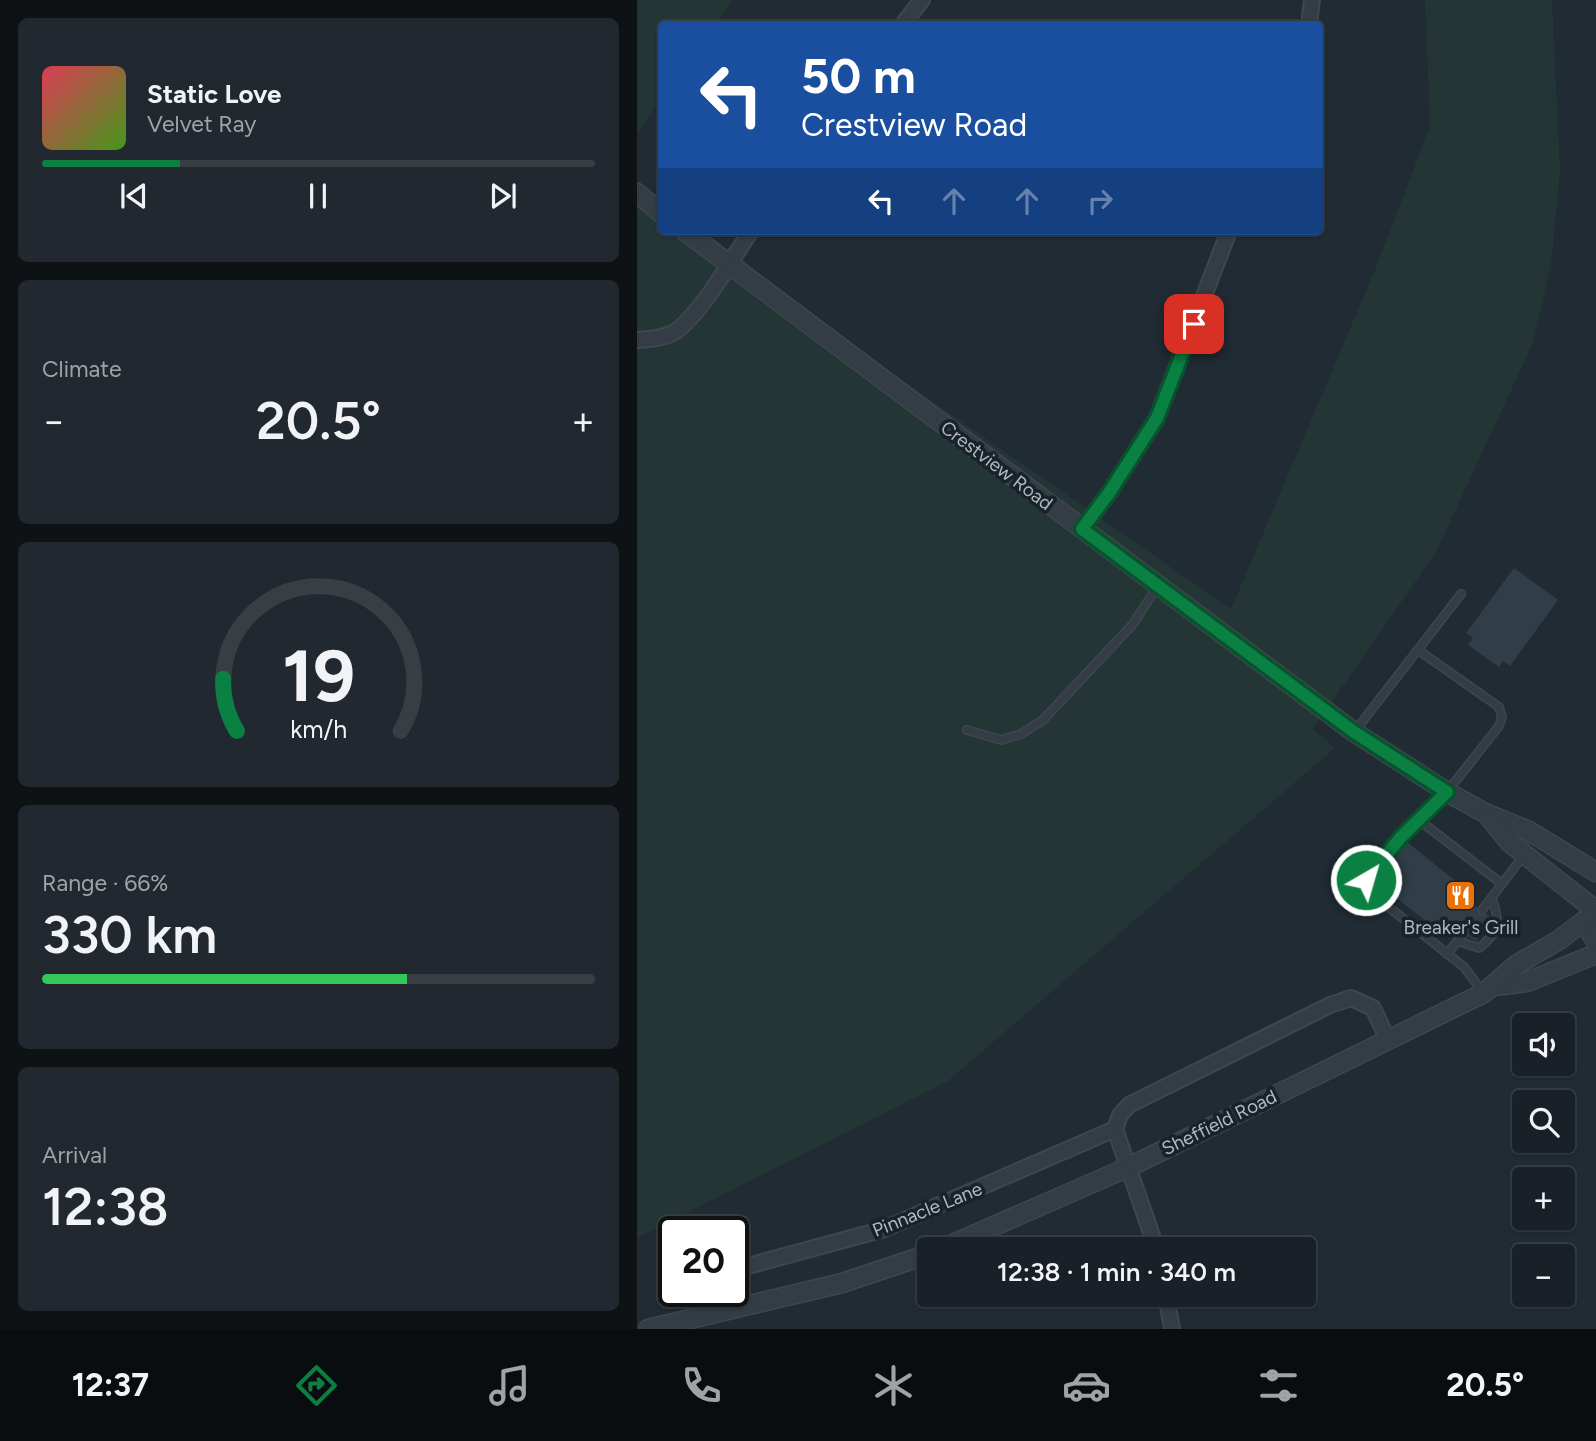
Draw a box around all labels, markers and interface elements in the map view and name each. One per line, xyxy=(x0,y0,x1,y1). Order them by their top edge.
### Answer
text: 50 m xyxy=(801,46,916,105)
icon: left xyxy=(686,49,777,140)
text: Static Love xyxy=(147,78,281,110)
text: Crestview Road xyxy=(801,106,1027,144)
text: Velvet Ray xyxy=(147,110,256,138)
icon: previous xyxy=(115,177,153,215)
icon: pause xyxy=(299,177,337,215)
icon: next xyxy=(484,177,522,215)
icon: left xyxy=(862,182,900,220)
icon: ahead xyxy=(935,182,973,220)
icon: ahead xyxy=(1008,182,1046,220)
icon: right xyxy=(1081,182,1119,220)
pin xyxy=(1164,294,1224,354)
icon: arrive xyxy=(1175,305,1213,343)
text: Climate xyxy=(42,355,121,383)
text: 20.5° xyxy=(256,390,381,452)
text: − xyxy=(42,398,66,444)
text: + xyxy=(571,398,595,444)
street label: Crestview Road xyxy=(936,416,1057,515)
text: 19 xyxy=(282,632,355,719)
text: km/h xyxy=(290,713,347,743)
position arrow xyxy=(1329,843,1403,917)
text: Range · 66% xyxy=(42,869,168,897)
restaurant icon: Breaker's Grill xyxy=(1444,879,1478,913)
text: 330 km xyxy=(42,904,217,966)
place label: Breaker's Grill xyxy=(1404,916,1518,939)
map controls xyxy=(1512,1013,1575,1307)
button: sound xyxy=(1512,1013,1575,1076)
street label: Sheffield Road xyxy=(1158,1085,1281,1160)
button: search xyxy=(1512,1090,1575,1153)
text: Arrival xyxy=(42,1141,107,1169)
button: + xyxy=(1512,1167,1575,1230)
text: 12:38 xyxy=(42,1176,169,1238)
street label: Pinnacle Lane xyxy=(869,1177,985,1242)
speed limit sign: 20 xyxy=(658,1216,749,1307)
button: − xyxy=(1512,1244,1575,1307)
text: 12:38 · 1 min · 340 m xyxy=(997,1256,1236,1288)
icon: directions xyxy=(292,1361,341,1410)
icon: music xyxy=(485,1361,534,1410)
icon: phone xyxy=(677,1361,726,1410)
icon: climate xyxy=(869,1361,918,1410)
icon: car xyxy=(1062,1361,1111,1410)
icon: filters xyxy=(1254,1361,1303,1410)
text: 12:37 xyxy=(72,1366,149,1404)
text: 20.5° xyxy=(1446,1366,1524,1404)

